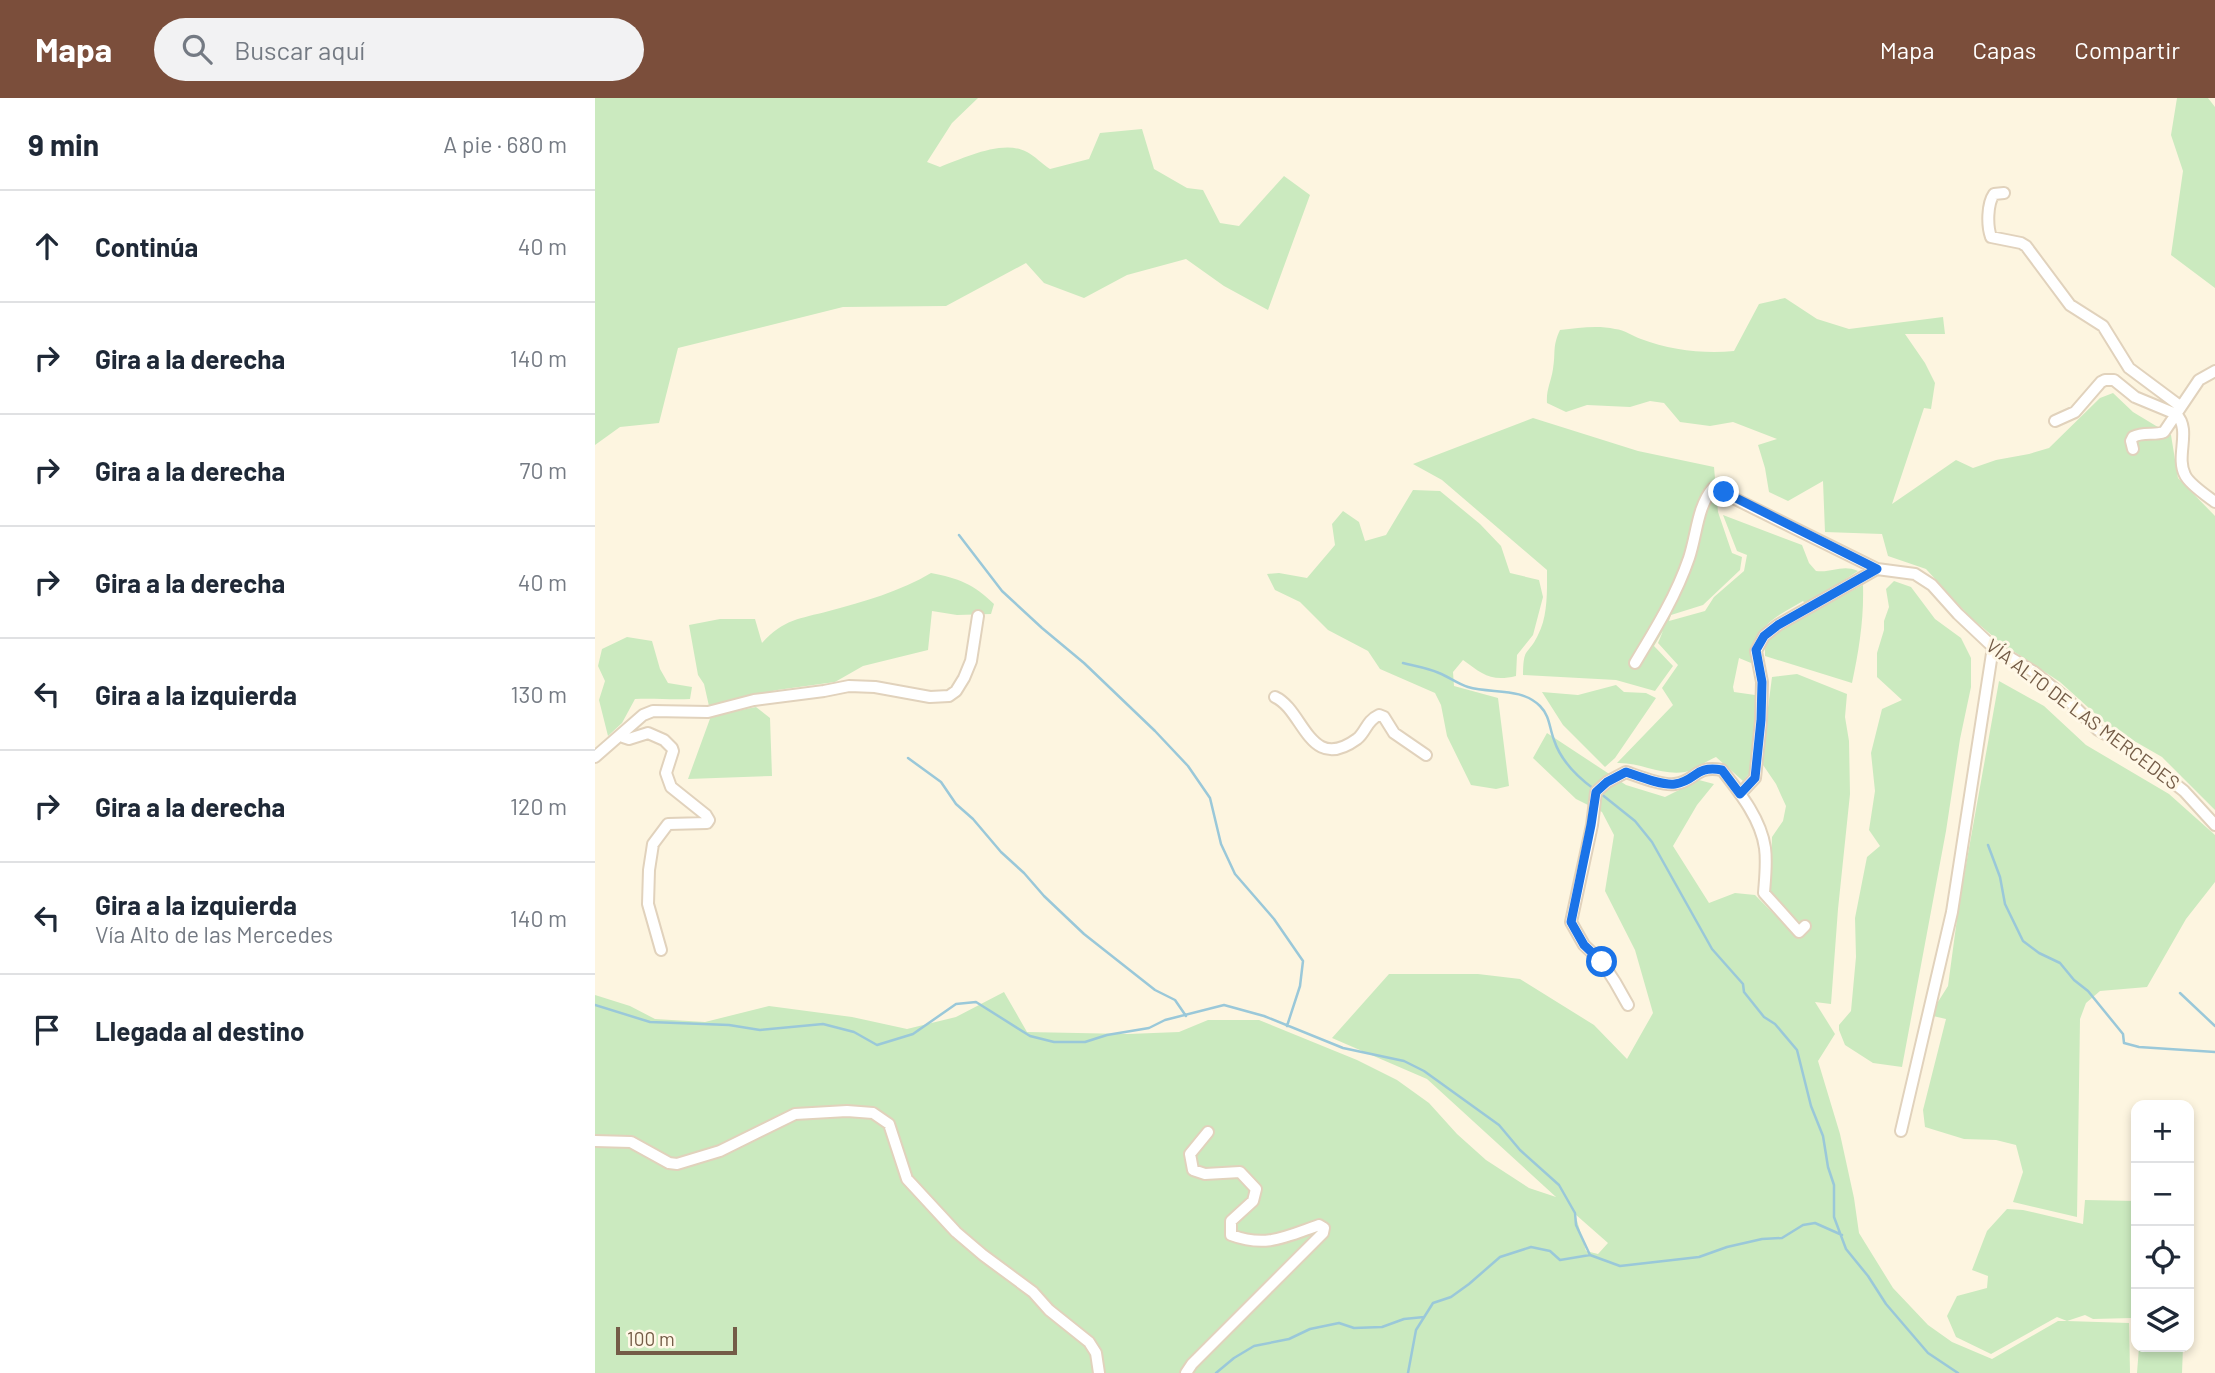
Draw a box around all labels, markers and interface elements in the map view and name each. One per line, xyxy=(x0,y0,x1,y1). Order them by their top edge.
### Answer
search box xyxy=(154,18,644,81)
text: Mapa xyxy=(35,29,112,69)
icon: search xyxy=(178,30,216,68)
text: Buscar aquí xyxy=(234,34,365,65)
text: Mapa xyxy=(1880,35,1935,64)
text: Capas xyxy=(1973,35,2036,64)
text: Compartir xyxy=(2074,35,2180,64)
text: 9 min xyxy=(28,126,99,162)
text: A pie · 680 m xyxy=(443,130,567,158)
icon: ahead xyxy=(28,227,66,265)
text: Continúa xyxy=(95,231,198,262)
text: 40 m xyxy=(518,232,567,260)
icon: right xyxy=(28,339,66,377)
text: Gira a la derecha xyxy=(95,343,285,374)
text: 140 m xyxy=(510,344,567,372)
icon: right xyxy=(28,451,66,489)
text: Gira a la derecha xyxy=(95,455,285,486)
text: 70 m xyxy=(520,456,567,484)
route end xyxy=(1708,476,1739,507)
icon: right xyxy=(28,563,66,601)
text: Gira a la derecha xyxy=(95,567,285,598)
text: 40 m xyxy=(518,568,567,596)
street label: VÍA ALTO DE LAS MERCEDES xyxy=(1982,633,2184,794)
icon: left xyxy=(28,675,66,713)
text: Gira a la izquierda xyxy=(95,679,297,710)
text: 130 m xyxy=(510,680,567,708)
icon: right xyxy=(28,787,66,825)
text: Gira a la derecha xyxy=(95,791,285,822)
text: 120 m xyxy=(510,792,567,820)
text: Gira a la izquierda xyxy=(95,889,297,920)
icon: left xyxy=(28,899,66,937)
text: 140 m xyxy=(510,904,567,932)
text: Vía Alto de las Mercedes xyxy=(95,920,333,948)
route start xyxy=(1586,946,1617,977)
icon: arrive xyxy=(28,1011,66,1049)
text: Llegada al destino xyxy=(95,1015,304,1046)
map controls xyxy=(2131,1100,2194,1352)
button: + xyxy=(2131,1100,2194,1163)
button: − xyxy=(2131,1163,2194,1226)
button: locate xyxy=(2131,1226,2194,1289)
button: layers xyxy=(2131,1289,2194,1352)
scale bar xyxy=(616,1324,737,1356)
text: 100 m xyxy=(627,1327,675,1350)

